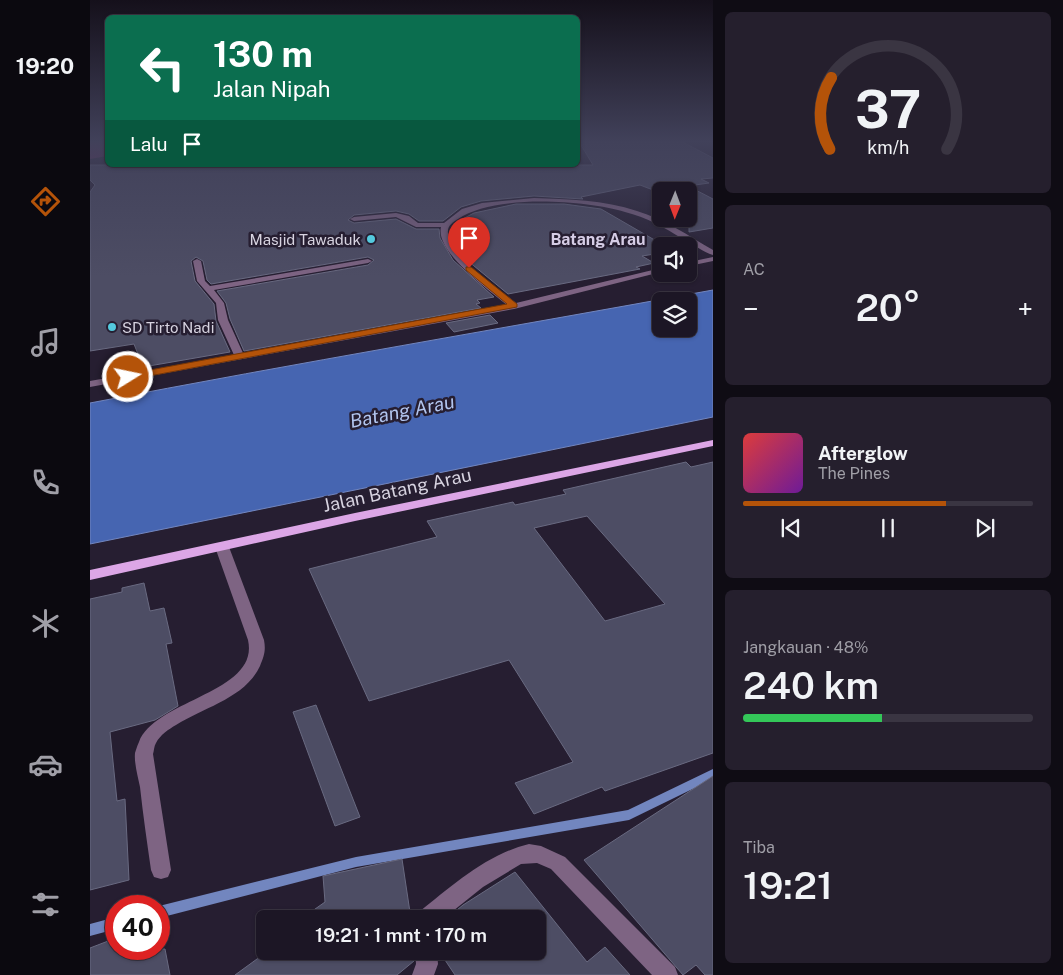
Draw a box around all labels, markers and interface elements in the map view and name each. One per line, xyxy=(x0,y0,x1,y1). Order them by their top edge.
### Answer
text: 130 m xyxy=(213,34,313,75)
icon: left xyxy=(130,35,195,100)
text: 19:20 xyxy=(16,53,74,79)
text: Jalan Nipah xyxy=(213,76,330,102)
text: 37 xyxy=(855,79,921,140)
icon: arrive xyxy=(178,130,206,158)
text: Lalu xyxy=(130,133,168,155)
text: km/h xyxy=(867,137,909,158)
north arrow xyxy=(652,182,698,228)
map controls xyxy=(652,182,697,337)
icon: directions xyxy=(28,184,63,219)
pin xyxy=(448,217,490,268)
icon: arrive xyxy=(455,224,483,252)
district label: Batang Arau xyxy=(550,230,646,249)
place label: Masjid Tawaduk xyxy=(250,231,361,248)
marker: Masjid Tawaduk xyxy=(365,233,377,245)
button: sound xyxy=(652,237,697,282)
text: AC xyxy=(743,260,765,279)
text: 20° xyxy=(855,285,921,330)
button: layers xyxy=(652,292,697,337)
text: − xyxy=(743,292,759,325)
text: + xyxy=(1017,292,1033,325)
place label: SD Tirto Nadi xyxy=(122,319,214,336)
marker: SD Tirto Nadi xyxy=(106,321,118,333)
icon: music xyxy=(28,325,63,360)
position arrow xyxy=(101,350,153,402)
water label: Batang Arau xyxy=(348,390,456,432)
text: Afterglow xyxy=(818,442,908,464)
street label: Jalan Batang Arau xyxy=(321,464,473,516)
text: The Pines xyxy=(818,464,890,483)
icon: phone xyxy=(28,465,63,500)
icon: previous xyxy=(777,514,805,542)
icon: pause xyxy=(874,514,902,542)
icon: next xyxy=(971,514,999,542)
icon: climate xyxy=(28,606,63,641)
text: Jangkauan · 48% xyxy=(743,638,868,657)
text: 240 km xyxy=(743,663,879,708)
icon: car xyxy=(28,747,63,782)
text: Tiba xyxy=(743,838,775,857)
text: 19:21 xyxy=(743,863,833,908)
icon: filters xyxy=(28,887,63,922)
speed limit sign: 40 xyxy=(105,895,170,960)
text: 19:21 · 1 mnt · 170 m xyxy=(315,924,487,946)

